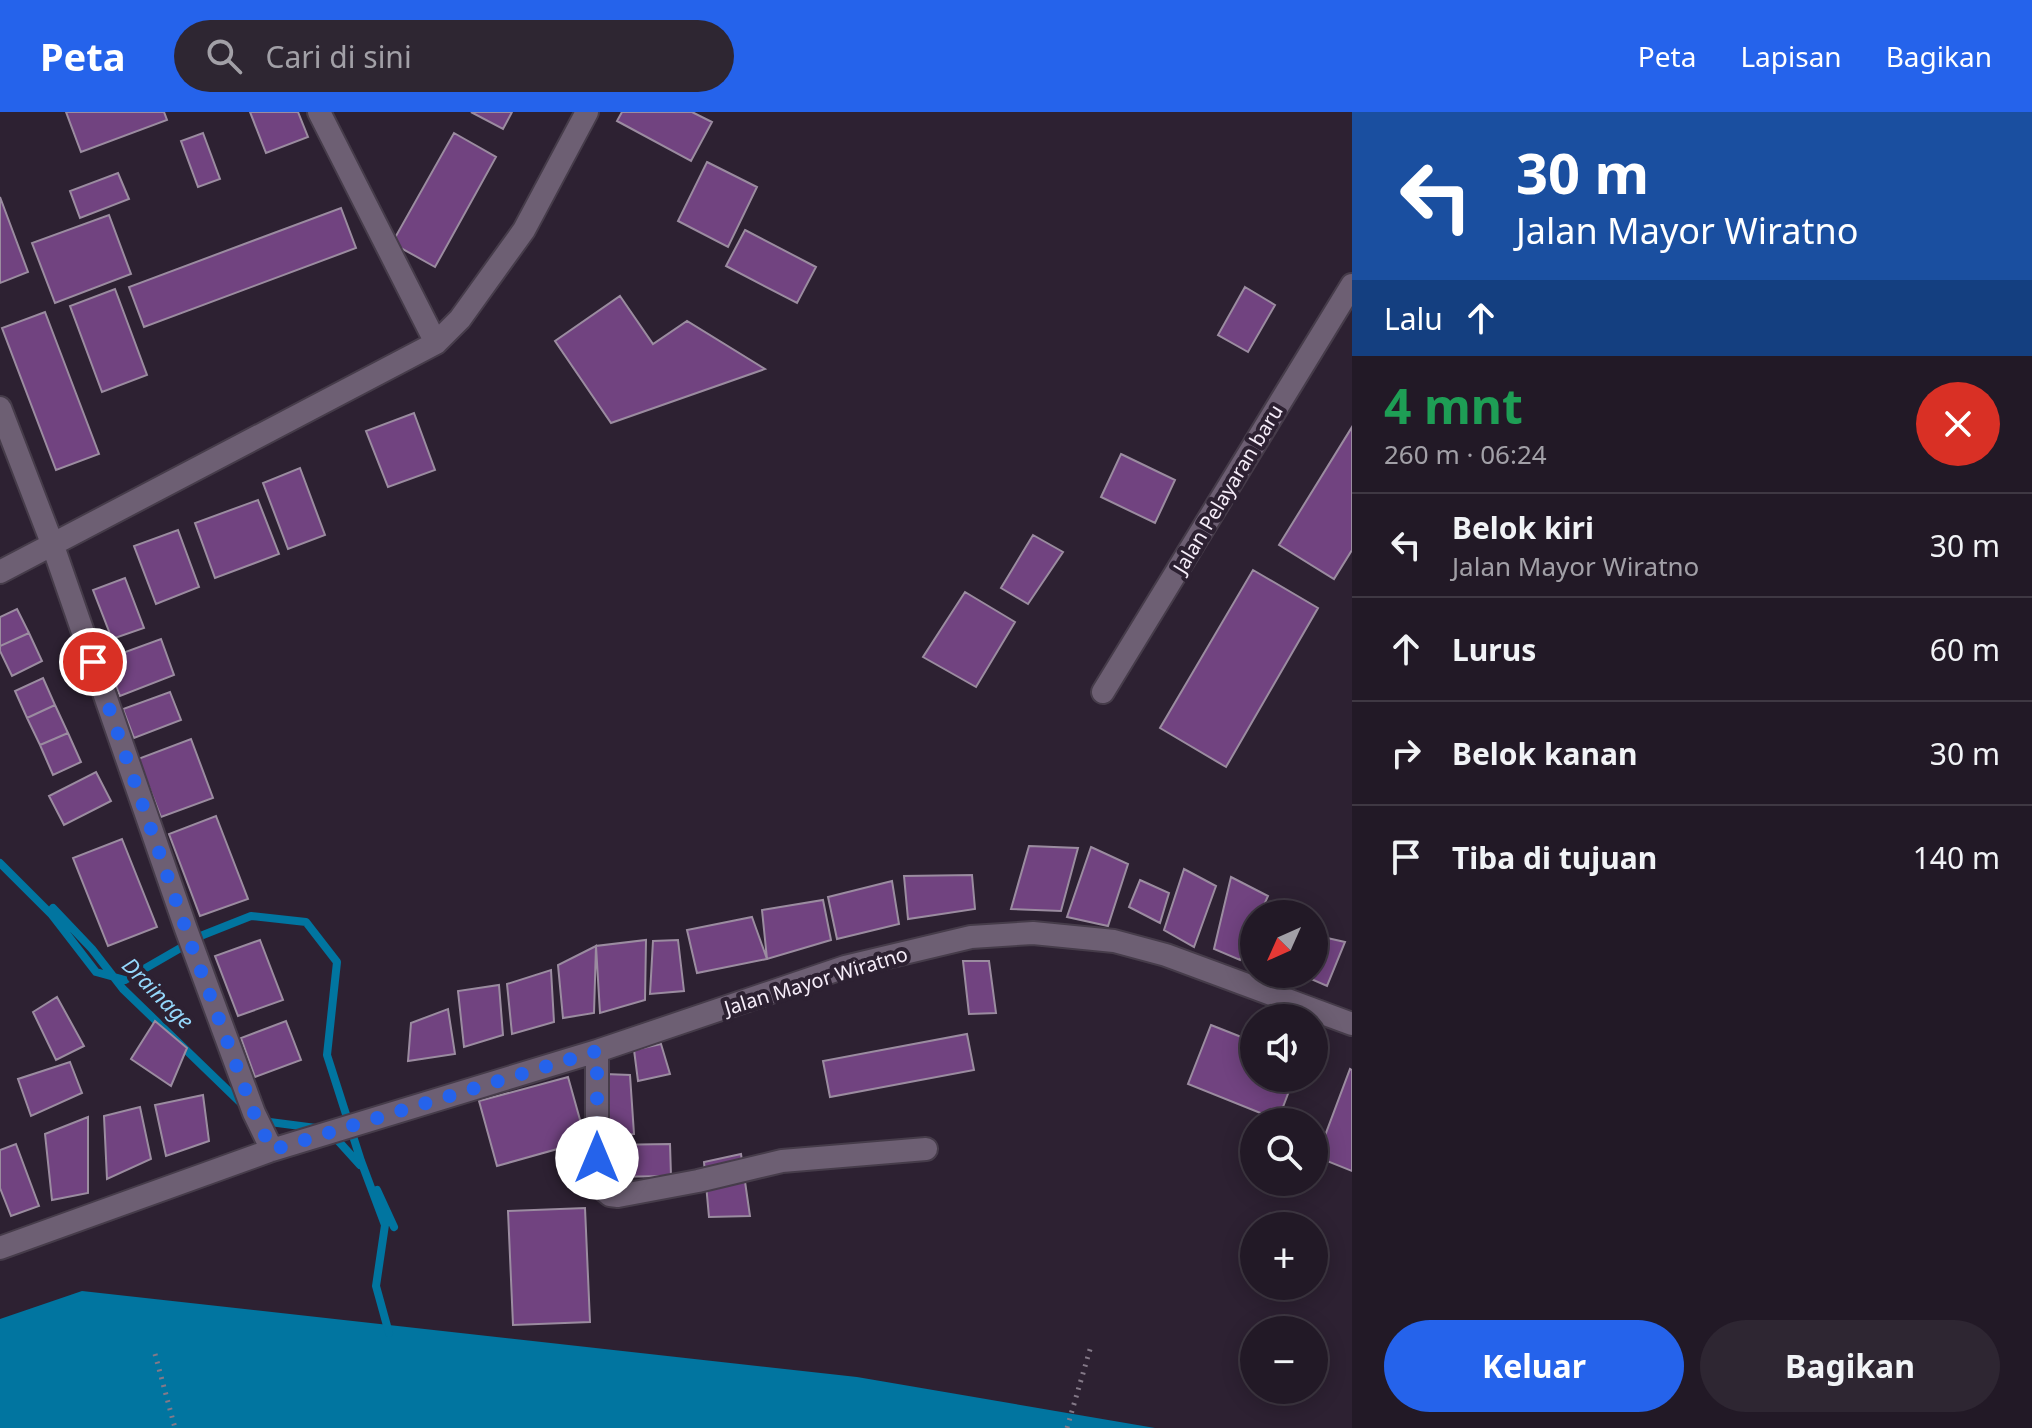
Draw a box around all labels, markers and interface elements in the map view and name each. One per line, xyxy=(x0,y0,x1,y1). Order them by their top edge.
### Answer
search box xyxy=(174,20,734,92)
text: Peta xyxy=(40,30,126,82)
icon: search xyxy=(202,34,246,78)
text: Cari di sini xyxy=(266,36,412,77)
text: Peta xyxy=(1638,37,1696,75)
text: Lapisan xyxy=(1740,37,1842,75)
text: Bagikan xyxy=(1886,37,1992,75)
text: 30 m xyxy=(1516,134,1649,210)
icon: left xyxy=(1384,144,1488,248)
text: Jalan Mayor Wiratno xyxy=(1516,206,1858,255)
icon: ahead xyxy=(1459,296,1503,340)
text: Lalu xyxy=(1384,298,1443,339)
text: 4 mnt xyxy=(1384,373,1523,438)
button: close xyxy=(1916,382,2000,466)
street label: Jalan Pelayaran baru xyxy=(1165,399,1289,580)
text: 260 m · 06:24 xyxy=(1384,436,1547,472)
text: Belok kiri xyxy=(1452,507,1594,548)
icon: left xyxy=(1384,523,1428,567)
text: 30 m xyxy=(1930,525,2000,566)
text: Jalan Mayor Wiratno xyxy=(1452,548,1699,584)
icon: ahead xyxy=(1384,627,1428,671)
pin xyxy=(59,628,127,696)
text: Lurus xyxy=(1452,629,1536,670)
text: 60 m xyxy=(1930,629,2000,670)
icon: arrive xyxy=(71,640,115,684)
icon: right xyxy=(1384,731,1428,775)
text: Belok kanan xyxy=(1452,733,1638,774)
text: 30 m xyxy=(1930,733,2000,774)
icon: arrive xyxy=(1384,835,1428,879)
text: Tiba di tujuan xyxy=(1452,837,1657,878)
text: 140 m xyxy=(1913,837,2000,878)
north arrow xyxy=(1240,900,1328,988)
map controls xyxy=(1240,900,1328,1404)
street label: Jalan Mayor Wiratno xyxy=(719,940,911,1022)
water label: Drainage xyxy=(116,950,201,1035)
button: sound xyxy=(1240,1004,1328,1092)
button: search xyxy=(1240,1108,1328,1196)
position arrow xyxy=(555,1116,639,1200)
button: + xyxy=(1240,1212,1328,1300)
button: − xyxy=(1240,1316,1328,1404)
button: Keluar xyxy=(1384,1320,1684,1412)
button: Bagikan xyxy=(1700,1320,2000,1412)

